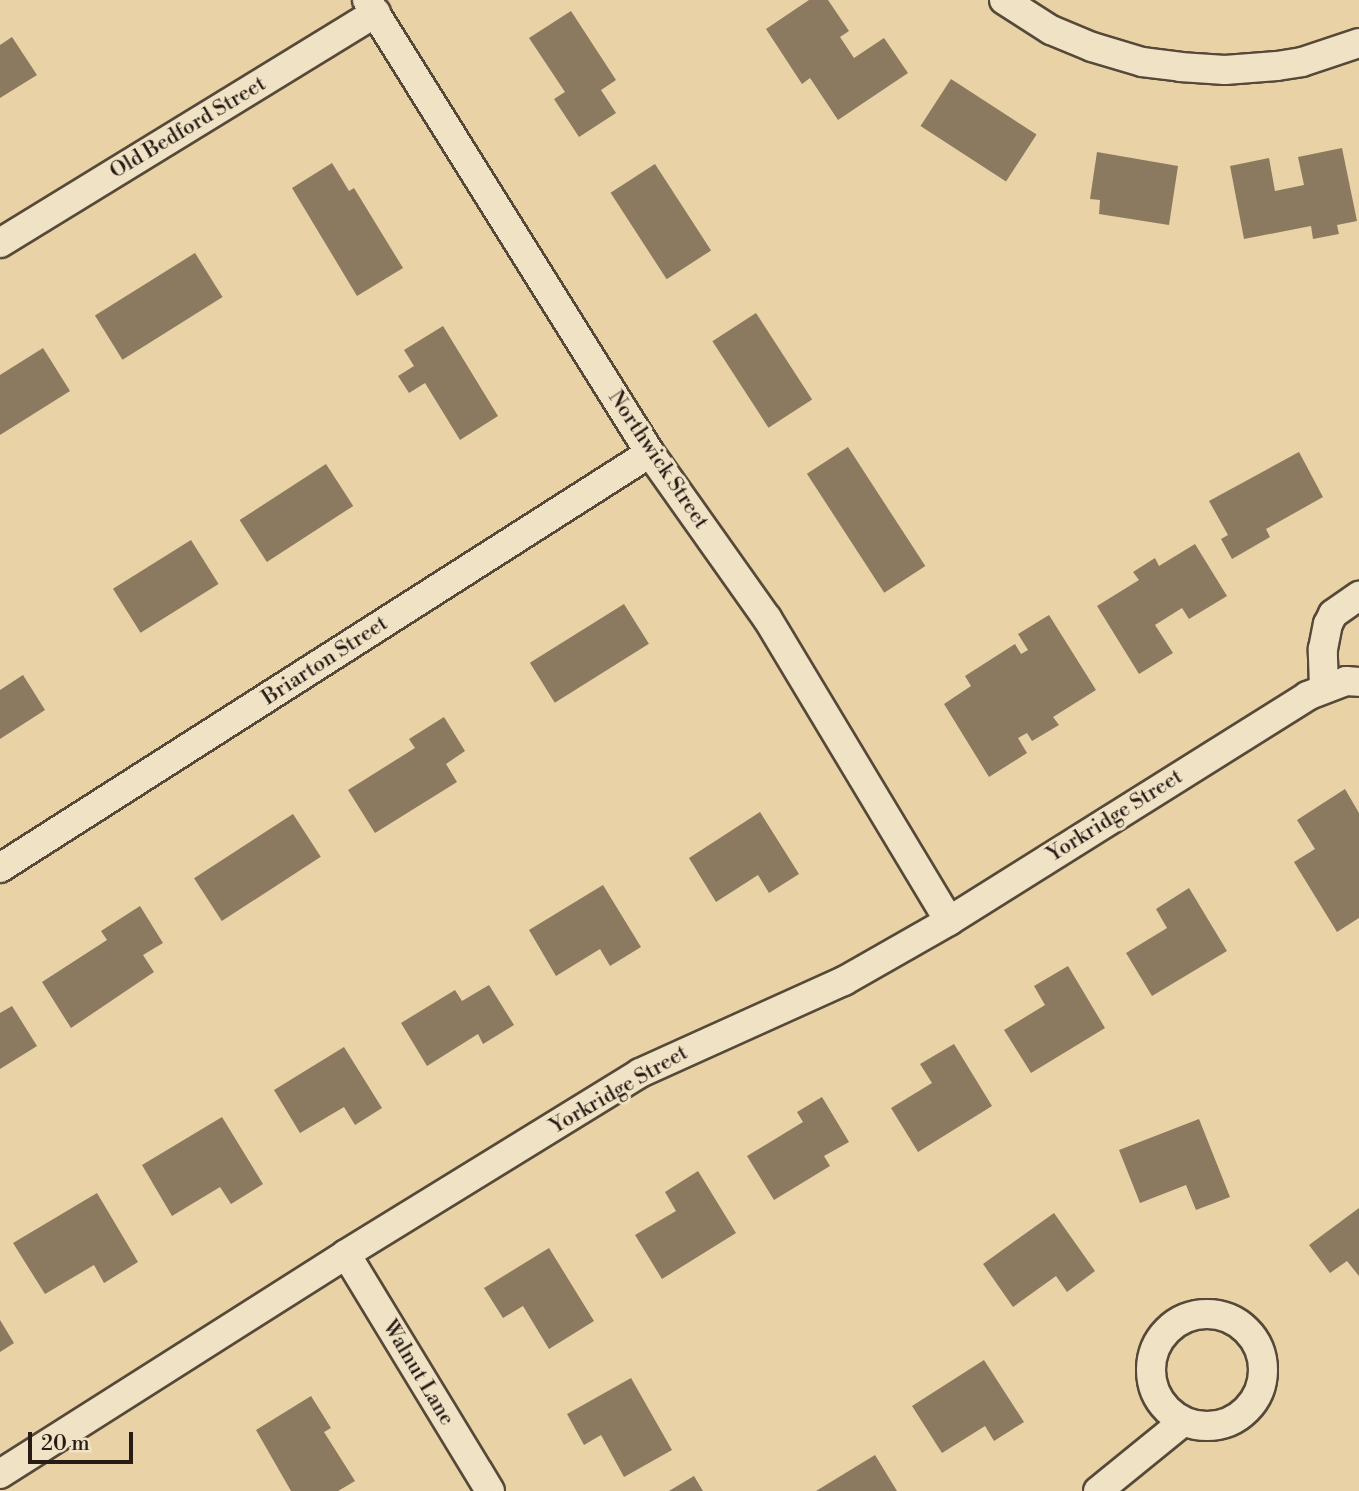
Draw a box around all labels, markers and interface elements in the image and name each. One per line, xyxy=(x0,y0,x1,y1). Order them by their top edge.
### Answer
street label: Old Bedford Street xyxy=(105,72,271,184)
street label: Northwick Street xyxy=(602,386,714,534)
street label: Briarton Street xyxy=(258,611,392,711)
street label: Yorkridge Street xyxy=(1043,764,1187,868)
street label: Yorkridge Street xyxy=(546,1040,692,1140)
street label: Walnut Lane xyxy=(377,1316,459,1430)
scale bar xyxy=(32,1418,136,1462)
text: 20 m xyxy=(41,1431,90,1457)

